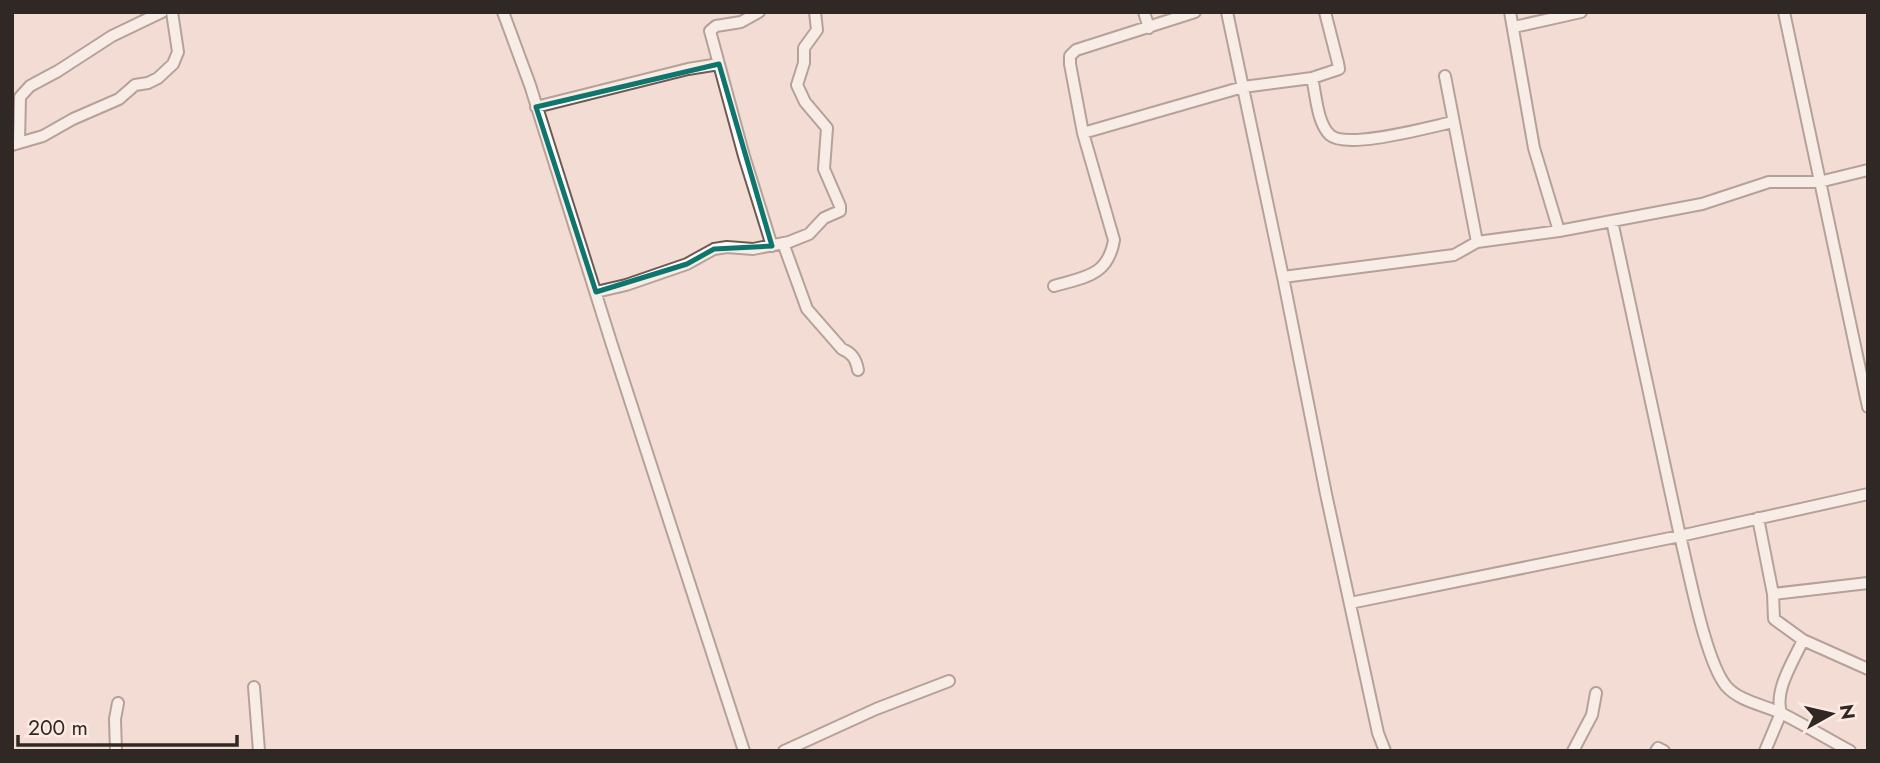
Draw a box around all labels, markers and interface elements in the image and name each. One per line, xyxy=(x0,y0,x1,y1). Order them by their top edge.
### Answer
north arrow xyxy=(1796,679,1866,749)
text: N xyxy=(1833,702,1862,721)
scale bar xyxy=(18,704,236,748)
text: 200 m xyxy=(28,713,88,743)

